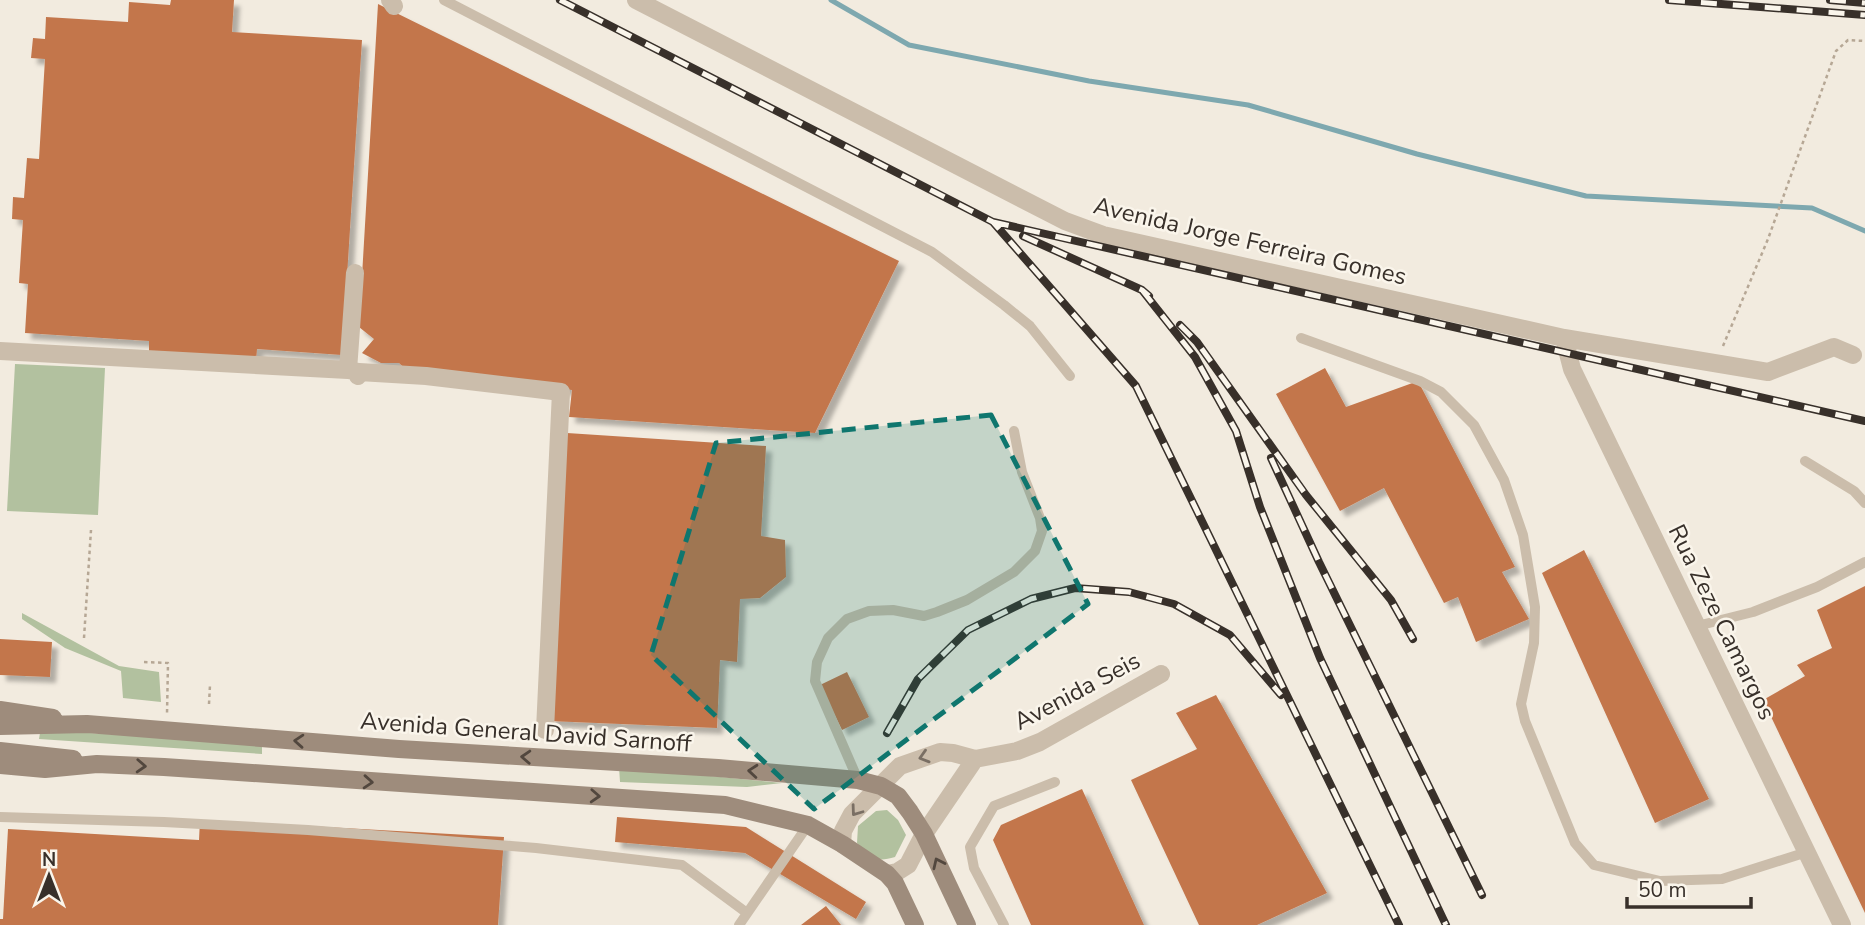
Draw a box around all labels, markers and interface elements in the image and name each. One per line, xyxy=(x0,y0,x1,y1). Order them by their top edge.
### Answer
street label: Avenida Jorge Ferreira Gomes xyxy=(1090,189,1410,293)
street label: Rua Zeze Camargos xyxy=(1661,519,1783,725)
street label: Avenida Seis xyxy=(1008,644,1146,738)
street label: Avenida General David Sarnoff xyxy=(359,704,694,760)
one-way arrow xyxy=(293,734,304,749)
one-way arrow xyxy=(520,749,531,764)
one-way arrow xyxy=(918,749,930,764)
one-way arrow xyxy=(136,758,147,773)
one-way arrow xyxy=(747,764,758,779)
one-way arrow xyxy=(363,774,374,789)
one-way arrow xyxy=(590,788,601,803)
one-way arrow xyxy=(851,803,864,816)
north arrow xyxy=(14,841,84,911)
text: N xyxy=(42,847,56,873)
one-way arrow xyxy=(932,858,946,870)
scale bar xyxy=(1627,866,1751,910)
text: 50 m xyxy=(1638,876,1687,904)

